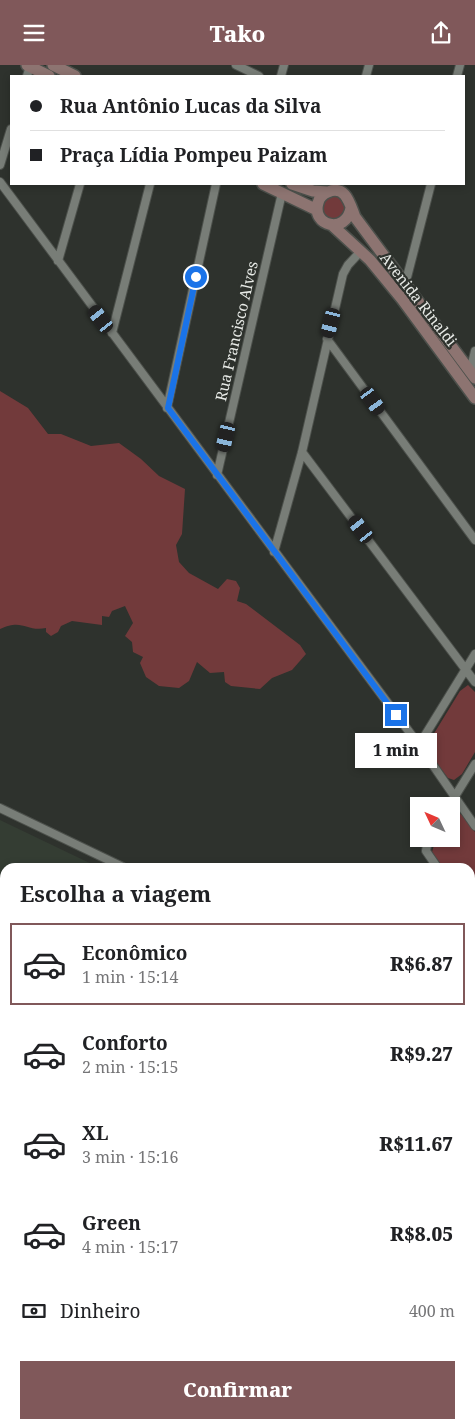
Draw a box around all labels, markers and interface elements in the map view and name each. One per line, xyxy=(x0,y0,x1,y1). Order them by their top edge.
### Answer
text: Tako xyxy=(210,18,265,48)
icon: menu xyxy=(20,19,48,47)
icon: share xyxy=(427,19,455,47)
text: Rua Antônio Lucas da Silva xyxy=(60,93,321,119)
text: Praça Lídia Pompeu Paizam xyxy=(60,142,328,168)
street label: Avenida Rinaldi xyxy=(376,248,462,350)
street label: Rua Francisco Alves xyxy=(210,259,262,403)
route start xyxy=(185,266,207,288)
car xyxy=(85,303,116,335)
car xyxy=(320,307,341,339)
car xyxy=(358,384,387,418)
car xyxy=(215,421,236,453)
car xyxy=(345,513,376,545)
route end xyxy=(385,704,407,726)
callout: 1 min xyxy=(355,733,437,767)
text: 1 min xyxy=(373,739,419,761)
north arrow xyxy=(410,797,460,847)
map controls xyxy=(410,797,460,847)
text: Escolha a viagem xyxy=(20,878,211,908)
text: Econômico xyxy=(82,940,188,966)
icon: car xyxy=(22,942,67,987)
text: R$6.87 xyxy=(390,951,453,977)
text: 1 min · 15:14 xyxy=(82,966,178,988)
text: Conforto xyxy=(82,1030,168,1056)
icon: car xyxy=(22,1032,67,1077)
text: R$9.27 xyxy=(390,1041,453,1067)
text: 2 min · 15:15 xyxy=(82,1056,178,1078)
text: XL xyxy=(82,1120,108,1146)
icon: car xyxy=(22,1122,67,1167)
text: R$11.67 xyxy=(379,1131,453,1157)
text: 3 min · 15:16 xyxy=(82,1146,178,1168)
text: Green xyxy=(82,1210,141,1236)
icon: car xyxy=(22,1212,67,1257)
text: R$8.05 xyxy=(390,1221,453,1247)
text: 4 min · 15:17 xyxy=(82,1236,178,1258)
icon: cash xyxy=(20,1297,48,1325)
text: Dinheiro xyxy=(60,1298,140,1324)
text: 400 m xyxy=(409,1300,455,1322)
button: Confirmar xyxy=(20,1361,455,1419)

